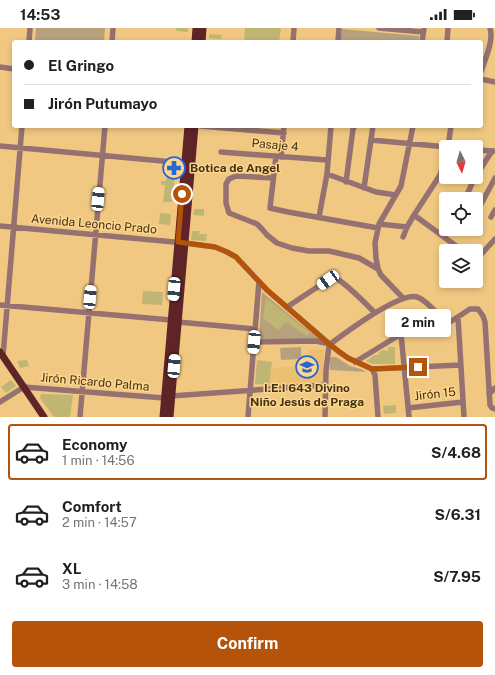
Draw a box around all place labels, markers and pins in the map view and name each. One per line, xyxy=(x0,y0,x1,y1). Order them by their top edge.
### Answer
pharmacy icon: Botica de Angel xyxy=(161,155,187,181)
place label: Botica de Angel xyxy=(190,161,280,175)
school or university icon: I.E.I 643 Divino Niño Jesús de Praga xyxy=(294,354,320,380)
place label: I.E.I 643 Divino Niño Jesús de Praga xyxy=(250,381,364,409)

